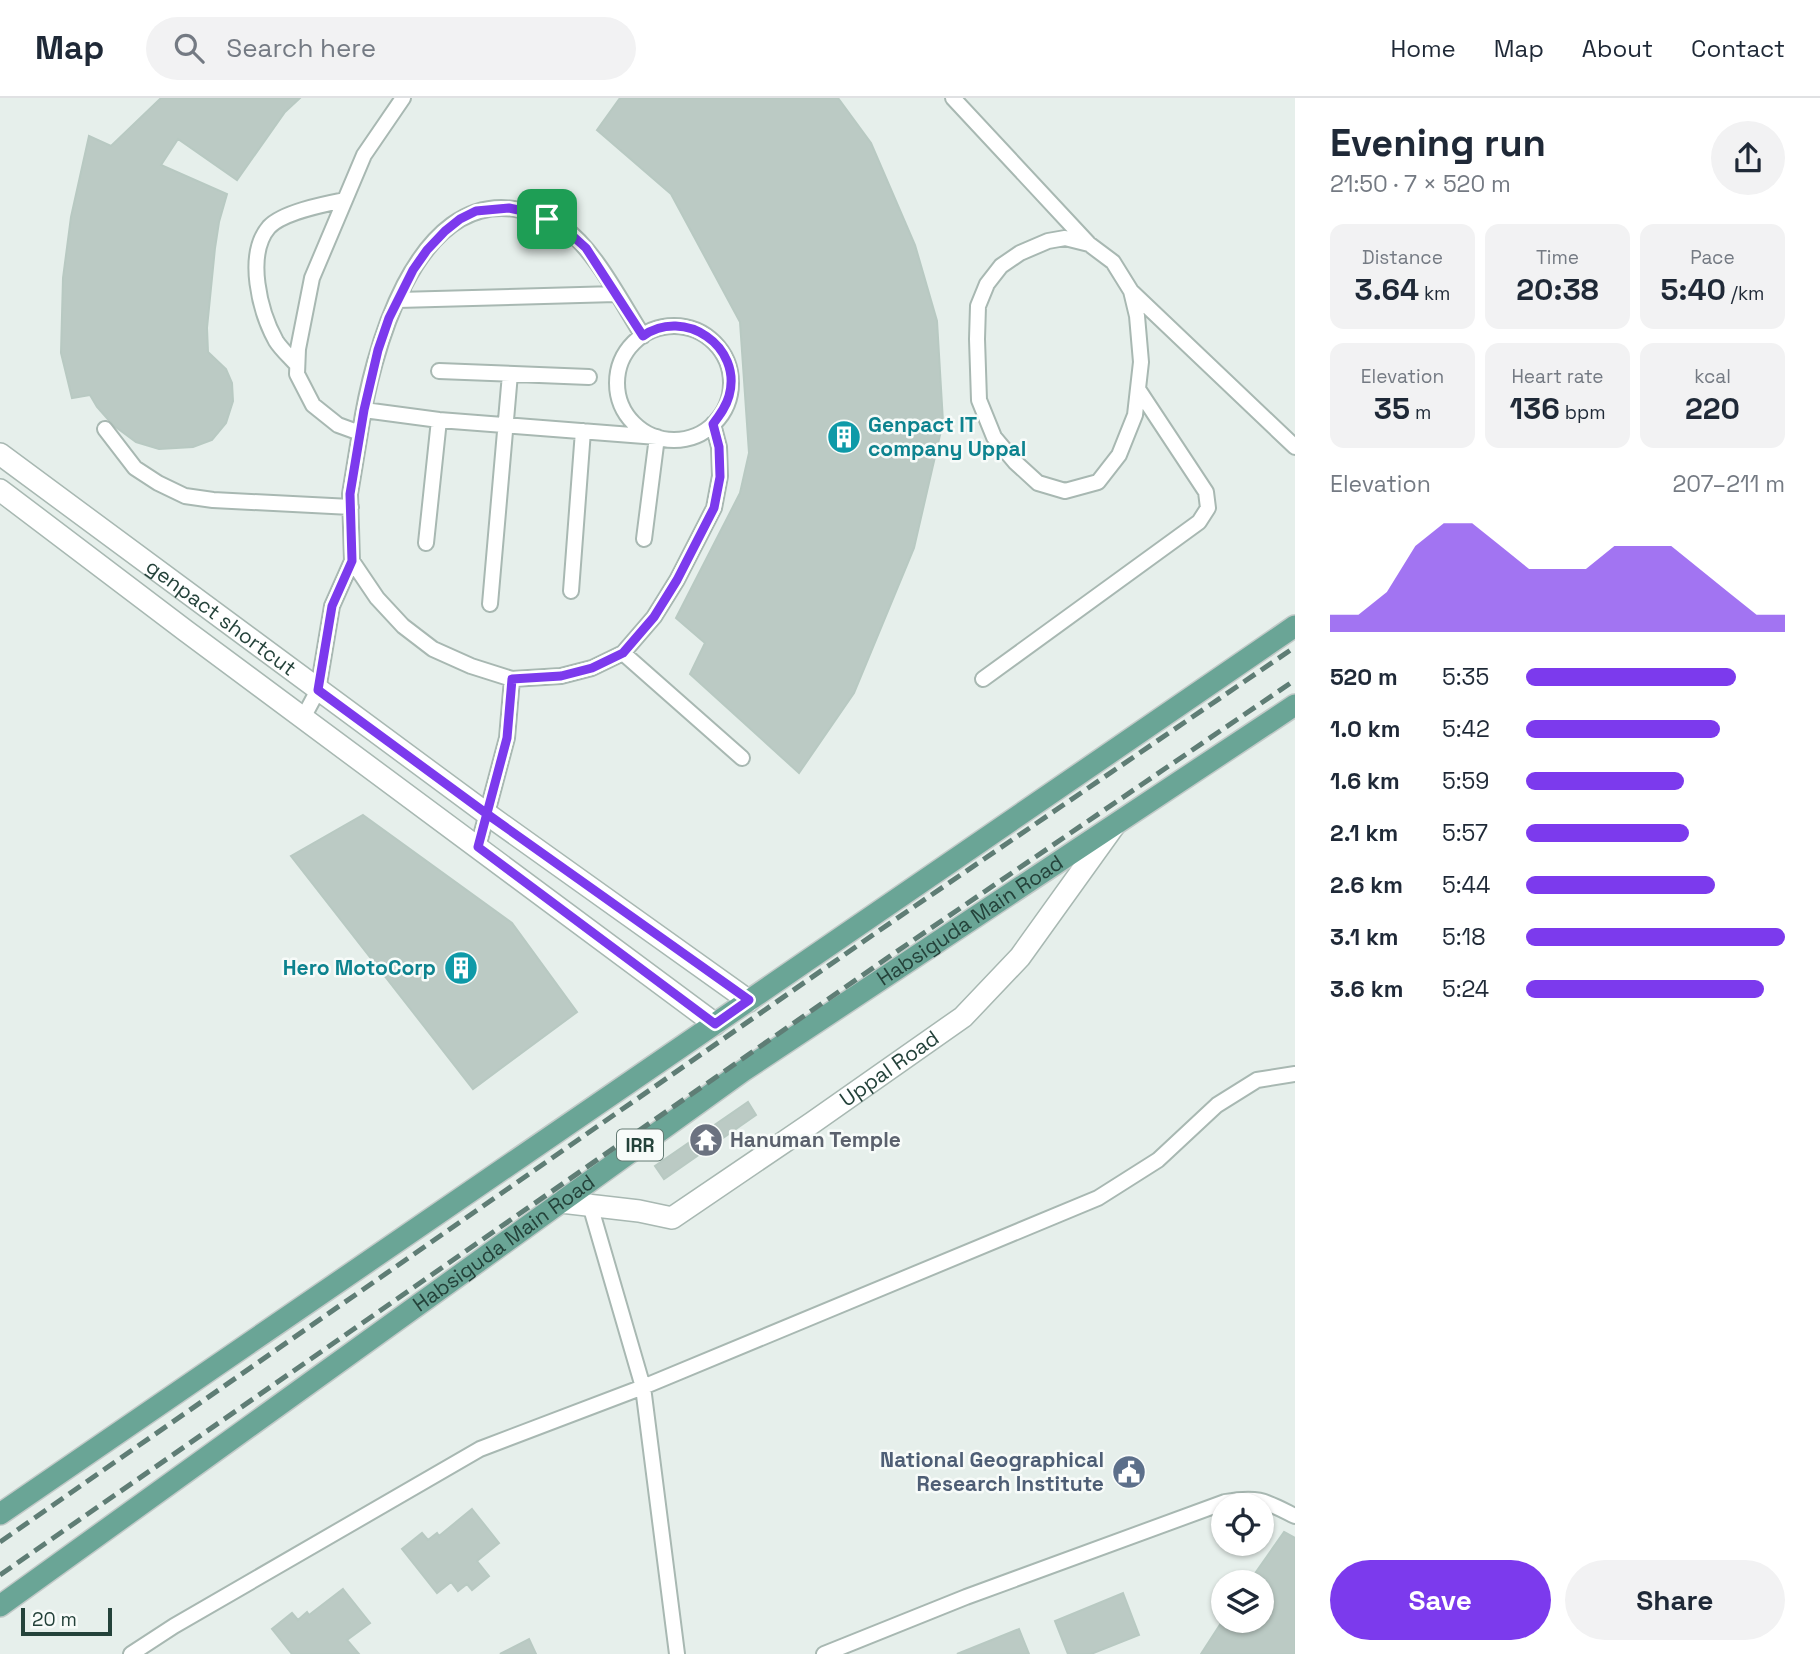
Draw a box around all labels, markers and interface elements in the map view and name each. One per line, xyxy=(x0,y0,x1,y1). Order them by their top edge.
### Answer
search box xyxy=(146,17,636,80)
text: Map xyxy=(35,27,104,69)
icon: search xyxy=(170,29,208,67)
text: Search here xyxy=(226,31,376,65)
text: Home xyxy=(1390,33,1456,64)
text: Map xyxy=(1494,33,1544,64)
text: About xyxy=(1582,33,1653,64)
text: Contact xyxy=(1691,33,1785,64)
text: Evening run xyxy=(1330,119,1546,167)
button: share xyxy=(1711,121,1785,195)
text: 21:50 · 7 × 520 m xyxy=(1330,169,1511,199)
pin xyxy=(517,189,577,249)
icon: arrive xyxy=(528,200,566,238)
text: Distance xyxy=(1362,245,1443,270)
text: Time xyxy=(1536,245,1579,270)
text: Pace xyxy=(1690,245,1735,270)
text: 3.64 xyxy=(1355,270,1419,309)
text: 20:38 xyxy=(1516,270,1599,309)
text: 5:40 xyxy=(1661,270,1726,309)
text: km xyxy=(1419,281,1450,306)
text: /km xyxy=(1726,281,1764,306)
text: Elevation xyxy=(1361,364,1444,389)
text: Heart rate xyxy=(1511,364,1604,389)
text: kcal xyxy=(1694,364,1731,389)
text: 35 xyxy=(1374,389,1410,428)
text: 136 xyxy=(1509,389,1560,428)
text: 220 xyxy=(1685,389,1740,428)
text: m xyxy=(1410,400,1431,425)
text: bpm xyxy=(1560,400,1606,425)
place label: Genpact IT company Uppal xyxy=(868,411,1026,462)
building icon: Genpact IT company Uppal xyxy=(825,418,863,456)
text: Elevation xyxy=(1330,469,1431,499)
text: 207–211 m xyxy=(1672,469,1785,499)
street label: genpact shortcut xyxy=(141,553,302,682)
text: 520 m xyxy=(1330,662,1398,692)
text: 5:35 xyxy=(1442,662,1489,692)
text: 1.0 km xyxy=(1330,714,1400,744)
text: 5:42 xyxy=(1442,714,1490,744)
text: 1.6 km xyxy=(1330,766,1400,796)
text: 5:59 xyxy=(1442,766,1489,796)
text: 2.1 km xyxy=(1330,818,1398,848)
text: 5:57 xyxy=(1442,818,1488,848)
street label: Habsiguda Main Road xyxy=(871,848,1068,992)
text: 2.6 km xyxy=(1330,870,1403,900)
text: 5:44 xyxy=(1442,870,1490,900)
text: 3.1 km xyxy=(1330,922,1399,952)
text: 5:18 xyxy=(1442,922,1486,952)
building icon: Hero MotoCorp xyxy=(442,949,480,987)
place label: Hero MotoCorp xyxy=(283,954,436,981)
text: 3.6 km xyxy=(1330,974,1403,1004)
text: 5:24 xyxy=(1442,974,1489,1004)
street label: Uppal Road xyxy=(834,1024,944,1112)
temple icon: Hanuman Temple xyxy=(687,1121,725,1159)
place label: Hanuman Temple xyxy=(730,1126,901,1153)
road number: IRR xyxy=(617,1130,663,1161)
street label: Habsiguda Main Road xyxy=(407,1168,600,1317)
place label: National Geographical Research Institute xyxy=(880,1446,1104,1497)
public building icon: National Geographical Research Institute xyxy=(1110,1453,1148,1491)
map controls xyxy=(1211,1493,1274,1633)
button: locate xyxy=(1211,1493,1274,1556)
button: Save xyxy=(1330,1560,1551,1640)
button: Share xyxy=(1565,1560,1785,1640)
button: layers xyxy=(1211,1570,1274,1633)
scale bar xyxy=(21,1605,112,1637)
text: 20 m xyxy=(32,1607,77,1632)

